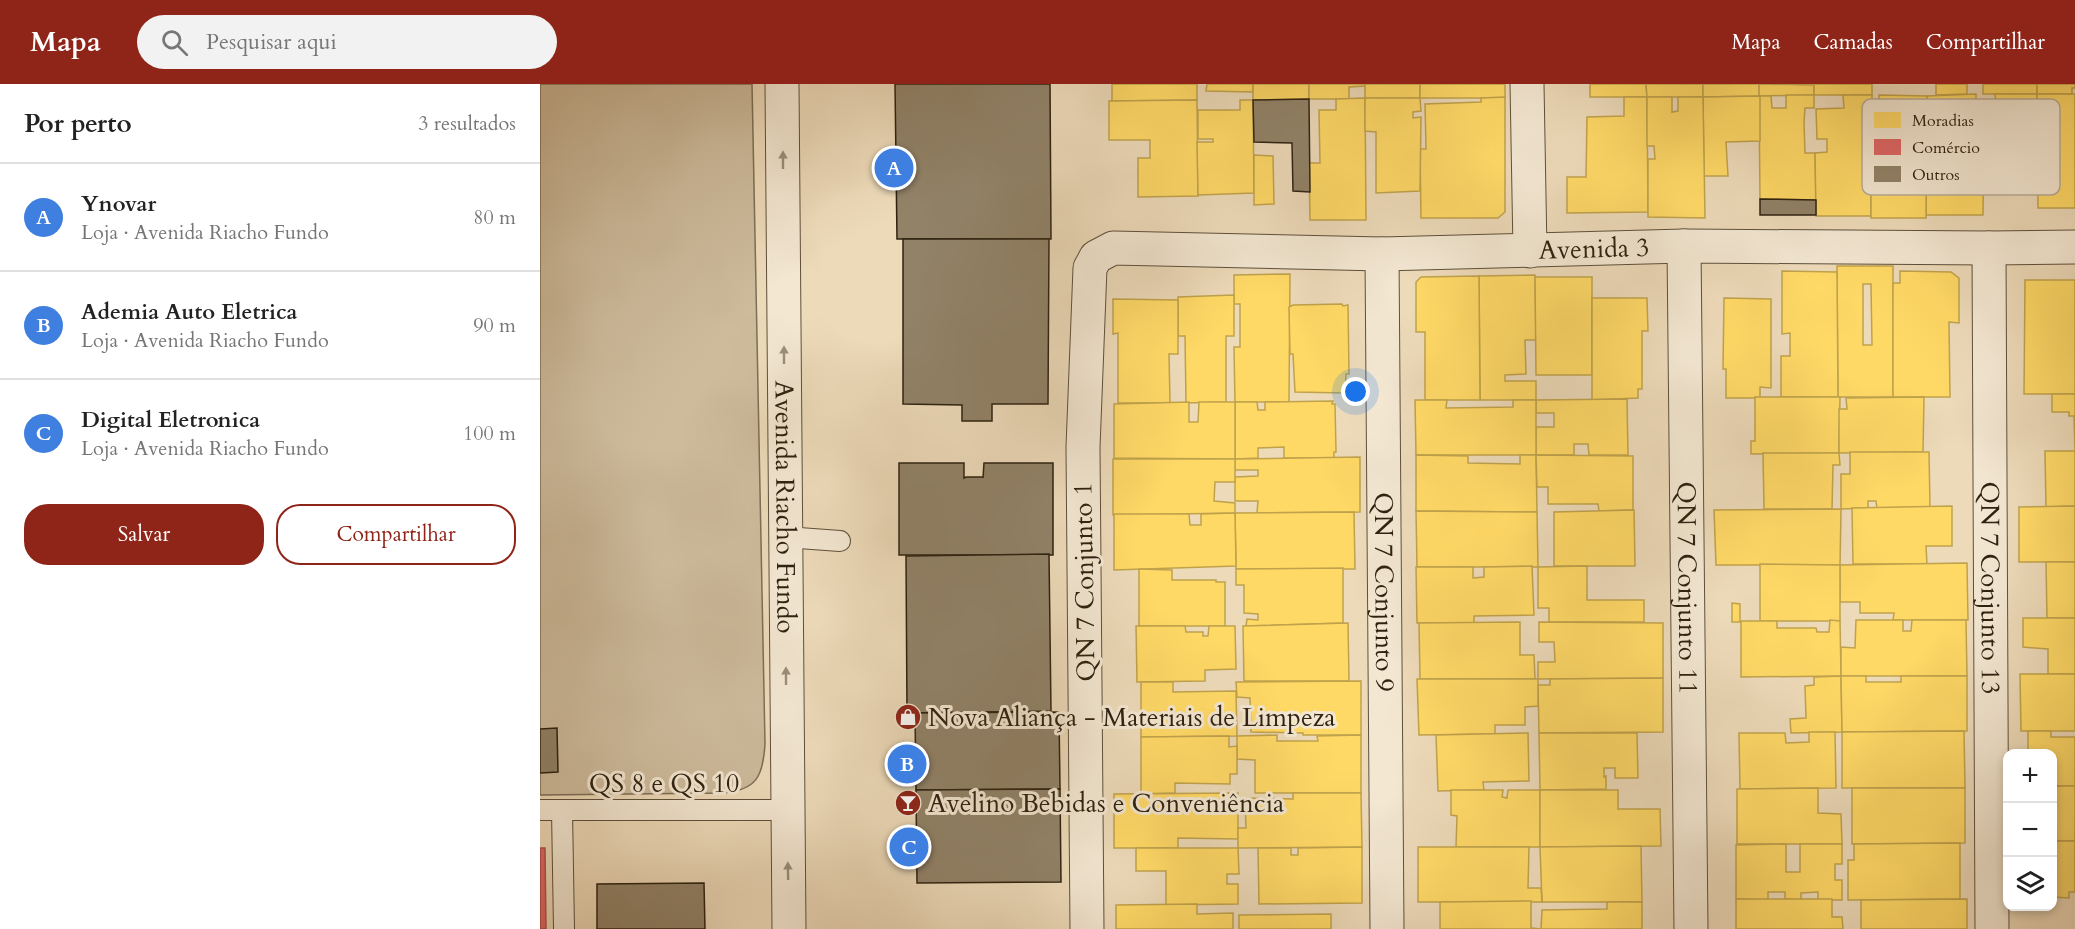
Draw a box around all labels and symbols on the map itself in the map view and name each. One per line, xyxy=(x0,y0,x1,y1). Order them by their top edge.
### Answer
legend xyxy=(1862,99,2060,195)
text: Moradias xyxy=(1912,110,1974,132)
text: Comércio xyxy=(1912,137,1980,159)
pin: A xyxy=(874,146,914,190)
one-way arrow xyxy=(778,150,788,169)
text: Outros xyxy=(1912,164,1960,186)
street label: Avenida 3 xyxy=(1538,230,1650,268)
one-way arrow xyxy=(779,345,789,364)
your location xyxy=(1341,377,1370,406)
street label: Avenida Riacho Fundo xyxy=(766,380,804,634)
street label: QN 7 Conjunto 11 xyxy=(1668,481,1706,695)
street label: QN 7 Conjunto 13 xyxy=(1972,481,2008,695)
street label: QN 7 Conjunto 1 xyxy=(1065,482,1104,682)
street label: QN 7 Conjunto 9 xyxy=(1366,492,1402,692)
one-way arrow xyxy=(781,666,791,685)
place label: Nova Aliança - Materiais de Limpeza xyxy=(928,700,1336,735)
shop icon: Nova Aliança - Materiais de Limpeza xyxy=(893,702,923,732)
pin: B xyxy=(888,742,926,786)
street label: QS 8 e QS 10 xyxy=(589,766,739,801)
place label: Avelino Bebidas e Conveniência xyxy=(928,786,1284,821)
bar icon: Avelino Bebidas e Conveniência xyxy=(893,788,923,818)
pin: C xyxy=(890,824,928,870)
one-way arrow xyxy=(783,861,793,880)

